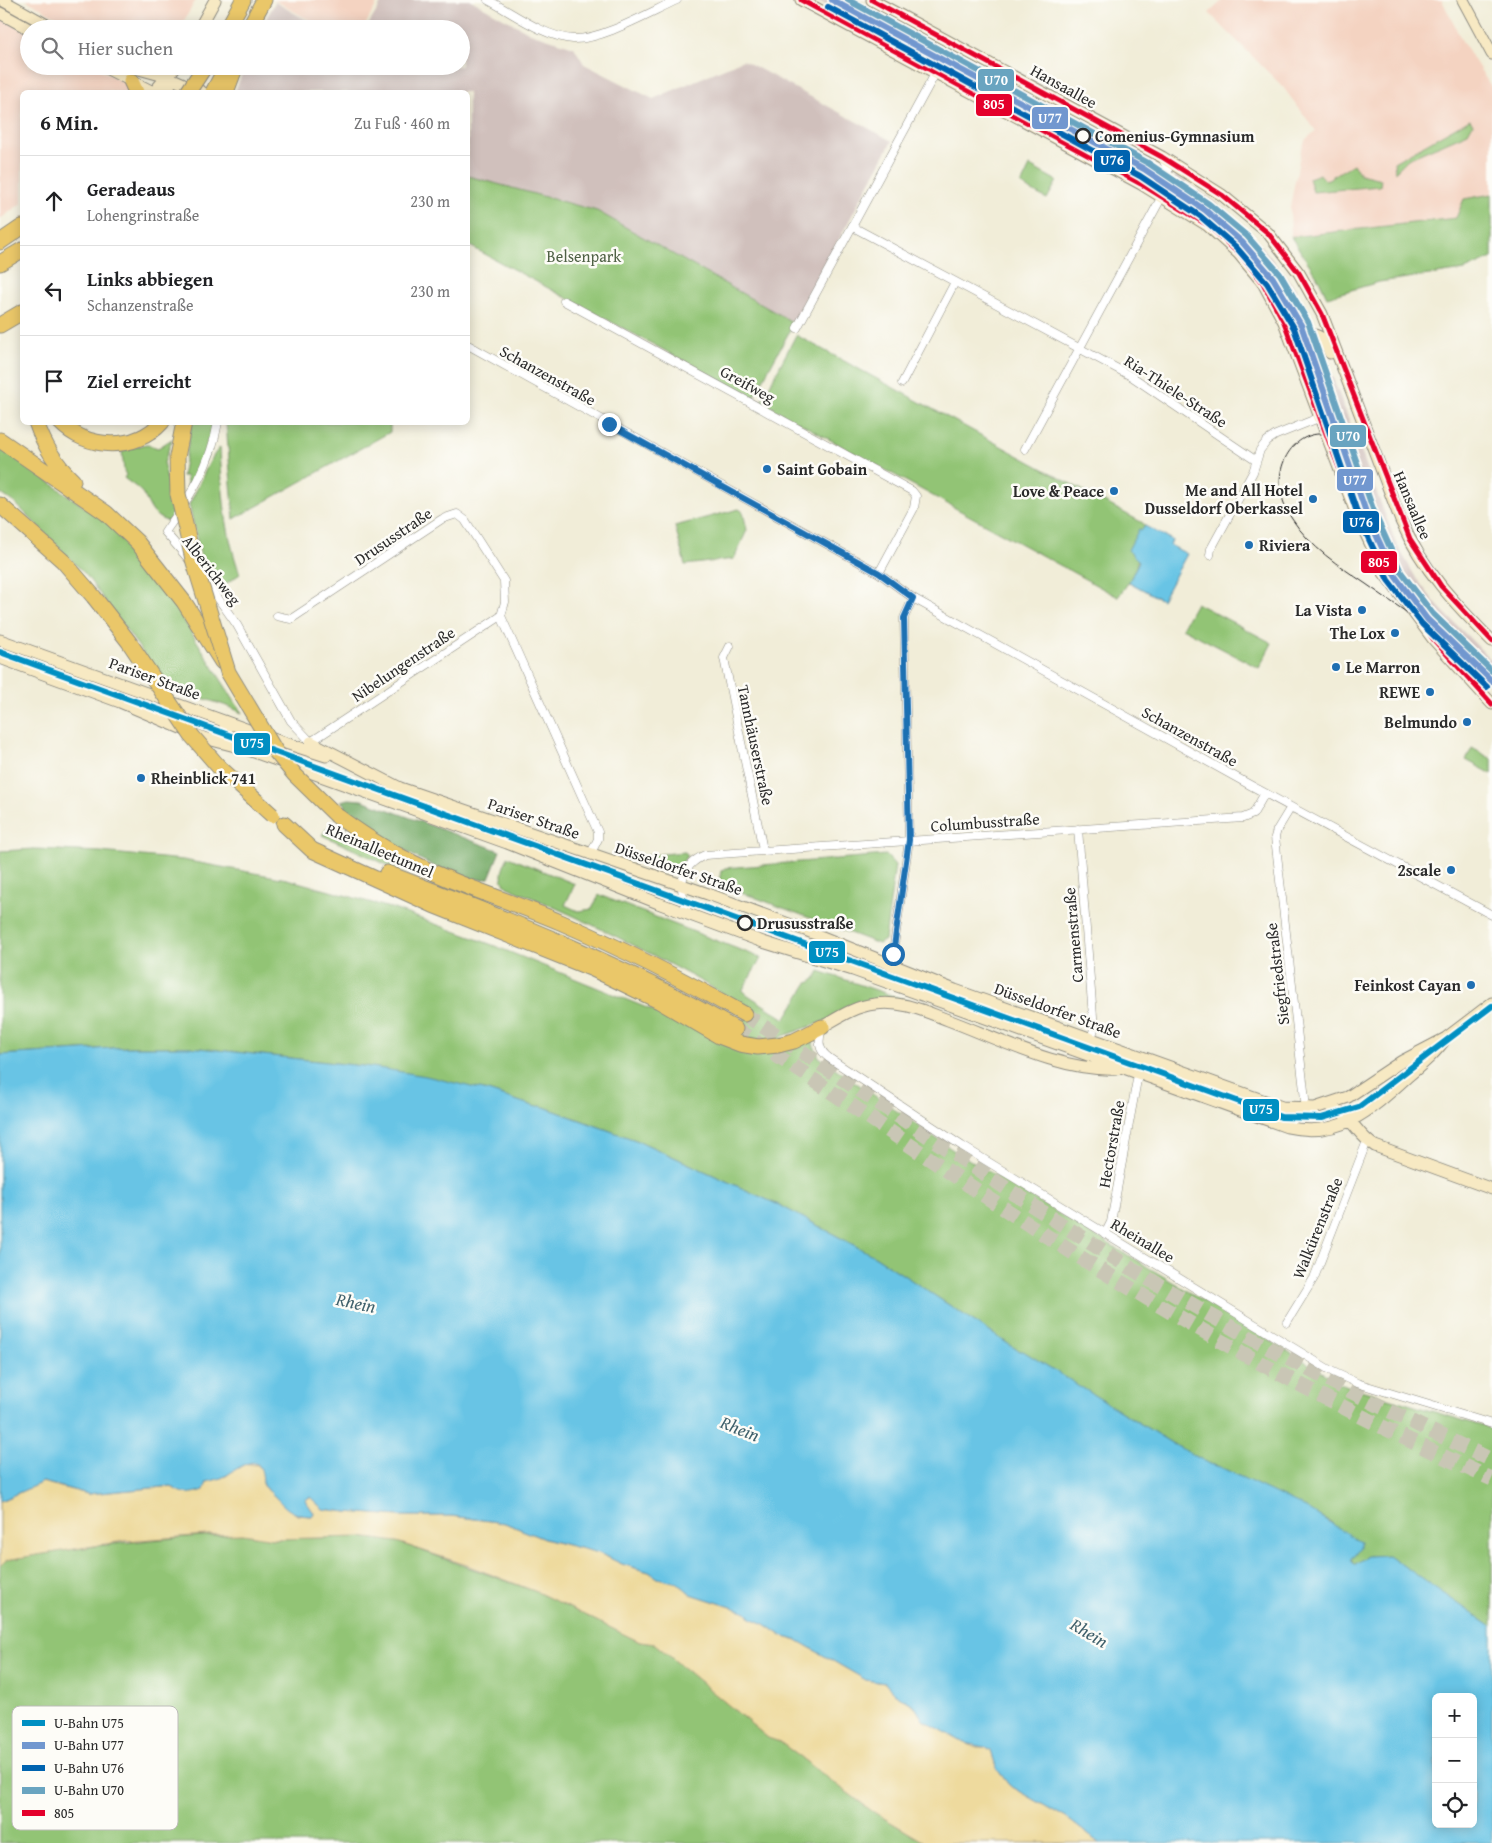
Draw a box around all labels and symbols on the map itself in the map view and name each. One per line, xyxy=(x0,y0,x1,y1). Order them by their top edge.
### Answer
street label: Hansaallee xyxy=(1026,58,1102,114)
line badge: U70 xyxy=(977,68,1015,92)
text: U70 xyxy=(984,70,1008,90)
line badge: 805 xyxy=(975,93,1013,117)
text: 805 xyxy=(983,94,1005,114)
line badge: U77 xyxy=(1031,106,1069,130)
text: U77 xyxy=(1038,108,1062,128)
place label: Comenius-Gymnasium xyxy=(1095,124,1255,148)
marker: Comenius-Gymnasium xyxy=(1075,128,1091,144)
line badge: U76 xyxy=(1093,149,1131,173)
text: U76 xyxy=(1100,150,1124,170)
park label: Belsenpark xyxy=(547,244,622,268)
street label: Schanzenstraße xyxy=(496,339,600,411)
street label: Ria-Thiele-Straße xyxy=(1120,349,1232,433)
street label: Greifweg xyxy=(716,359,780,409)
route end xyxy=(598,413,621,436)
line badge: U70 xyxy=(1329,424,1367,448)
text: U70 xyxy=(1336,426,1360,446)
place label: Saint Gobain xyxy=(777,457,868,481)
marker: Saint Gobain xyxy=(761,463,773,475)
street label: Hansaallee xyxy=(1388,467,1438,543)
line badge: U77 xyxy=(1336,468,1374,492)
text: U77 xyxy=(1343,470,1367,490)
place label: Me and All Hotel Dusseldorf Oberkassel xyxy=(1145,478,1303,520)
place label: Love & Peace xyxy=(1013,479,1104,503)
marker: Love & Peace xyxy=(1108,485,1120,497)
marker: Me and All Hotel Dusseldorf Oberkassel xyxy=(1307,493,1319,505)
street label: Drususstraße xyxy=(349,501,437,571)
line badge: U76 xyxy=(1342,510,1380,534)
text: U76 xyxy=(1349,512,1373,532)
street label: Alberichweg xyxy=(177,530,247,610)
place label: Riviera xyxy=(1259,533,1311,557)
marker: Riviera xyxy=(1243,539,1255,551)
line badge: 805 xyxy=(1360,550,1398,574)
text: 805 xyxy=(1368,552,1390,572)
place label: La Vista xyxy=(1295,598,1353,622)
marker: La Vista xyxy=(1356,604,1368,616)
street label: Nibelungenstraße xyxy=(346,620,460,708)
place label: The Lox xyxy=(1330,621,1386,645)
marker: The Lox xyxy=(1389,627,1401,639)
street label: Pariser Straße xyxy=(106,650,204,706)
place label: Le Marron xyxy=(1346,655,1421,679)
marker: Le Marron xyxy=(1330,661,1342,673)
place label: REWE xyxy=(1379,680,1420,704)
street label: Tannhäuserstraße xyxy=(732,683,780,807)
marker: REWE xyxy=(1424,686,1436,698)
street label: Schanzenstraße xyxy=(1138,700,1242,772)
place label: Belmundo xyxy=(1384,710,1457,734)
marker: Belmundo xyxy=(1461,716,1473,728)
line badge: U75 xyxy=(233,732,271,756)
text: U75 xyxy=(240,733,264,753)
place label: Rheinblick 741 xyxy=(151,766,256,790)
marker: Rheinblick 741 xyxy=(135,772,147,784)
street label: Pariser Straße xyxy=(485,791,583,845)
street label: Columbusstraße xyxy=(930,806,1040,838)
street label: Rheinalleetunnel xyxy=(322,816,438,884)
street label: Düsseldorfer Straße xyxy=(612,835,746,901)
place label: 2scale xyxy=(1397,858,1441,882)
marker: 2scale xyxy=(1445,864,1457,876)
street label: Carmenstraße xyxy=(1057,886,1089,984)
place label: Drususstraße xyxy=(757,911,854,935)
marker: Drususstraße xyxy=(737,915,753,931)
street label: Siegfriedstraße xyxy=(1259,921,1295,1027)
line badge: U75 xyxy=(808,940,846,964)
text: U75 xyxy=(815,942,839,962)
route start xyxy=(882,943,905,966)
place label: Feinkost Cayan xyxy=(1354,973,1462,997)
street label: Düsseldorfer Straße xyxy=(991,976,1125,1044)
marker: Feinkost Cayan xyxy=(1465,979,1477,991)
street label: Hectorstraße xyxy=(1091,1098,1131,1190)
line badge: U75 xyxy=(1242,1098,1280,1122)
text: U75 xyxy=(1249,1099,1273,1119)
street label: Walkürenstraße xyxy=(1286,1174,1348,1282)
street label: Rheinallee xyxy=(1106,1211,1180,1269)
water label: Rhein xyxy=(333,1285,378,1320)
water label: Rhein xyxy=(716,1408,764,1448)
water label: Rhein xyxy=(1064,1610,1113,1654)
legend xyxy=(12,1706,178,1830)
text: U-Bahn U75 xyxy=(54,1713,124,1733)
text: U-Bahn U77 xyxy=(54,1735,124,1755)
text: U-Bahn U76 xyxy=(54,1758,124,1778)
text: U-Bahn U70 xyxy=(54,1780,124,1800)
text: 805 xyxy=(54,1803,74,1823)

